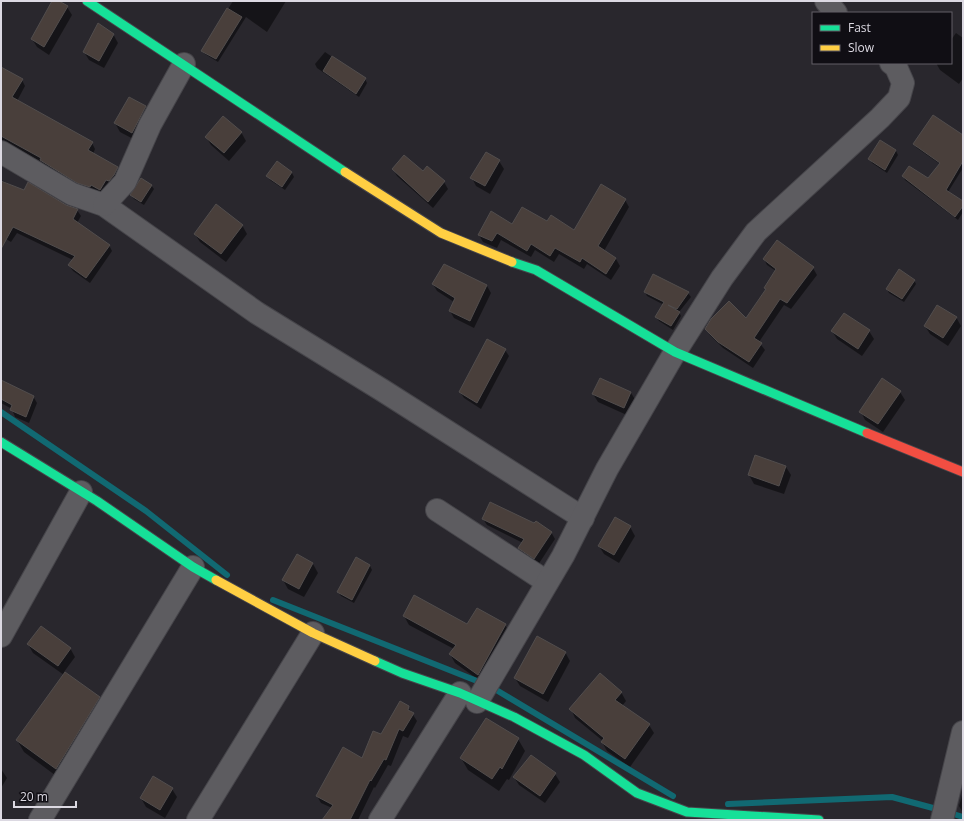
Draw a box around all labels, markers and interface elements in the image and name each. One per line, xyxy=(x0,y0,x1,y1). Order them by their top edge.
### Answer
legend xyxy=(812,12,952,64)
text: Fast xyxy=(848,19,871,36)
text: Slow xyxy=(848,39,875,56)
scale bar xyxy=(14,783,76,809)
text: 20 m xyxy=(20,788,48,805)

